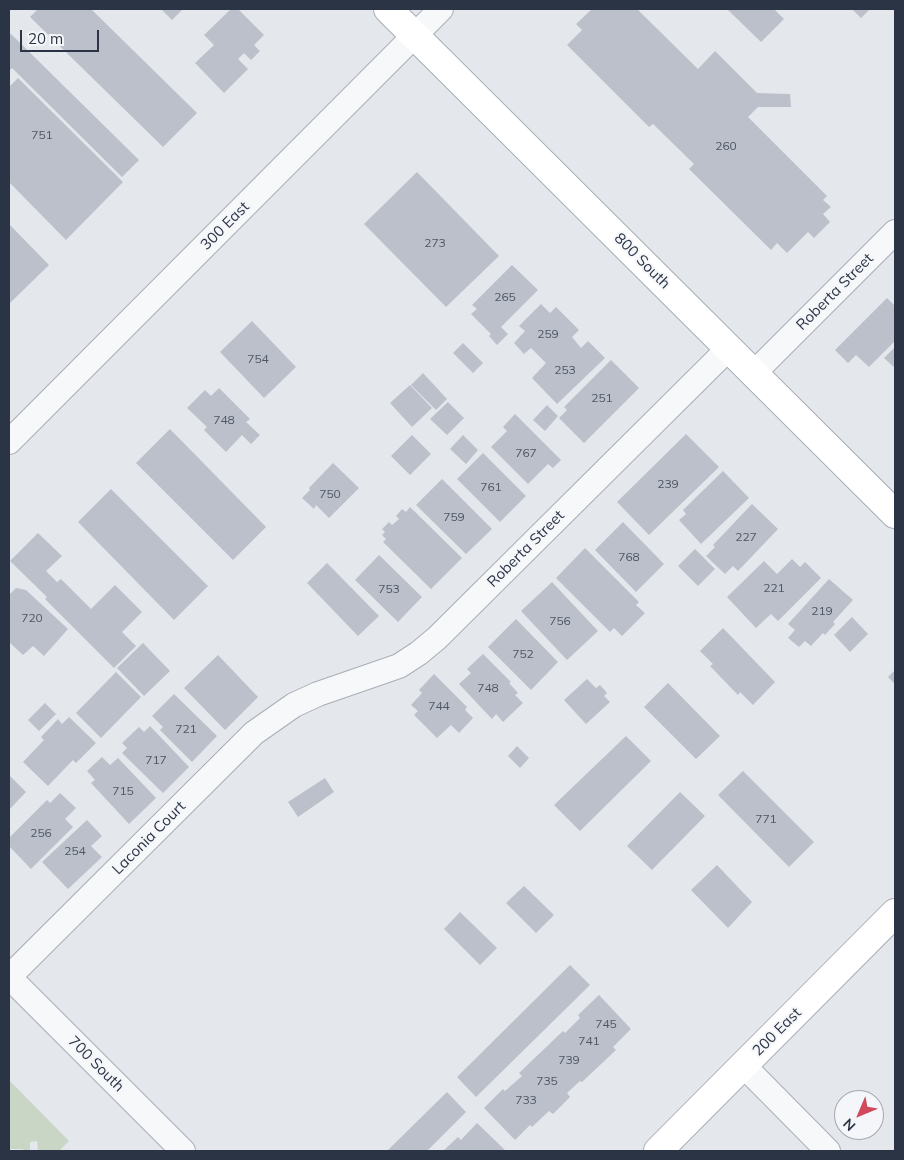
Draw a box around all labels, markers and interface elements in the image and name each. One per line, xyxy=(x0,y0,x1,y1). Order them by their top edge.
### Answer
scale bar xyxy=(22,20,101,52)
text: 20 m xyxy=(28,29,63,48)
house number: 751 xyxy=(31,128,53,142)
house number: 260 xyxy=(715,139,737,153)
street label: 300 East xyxy=(197,198,253,254)
street label: 800 South xyxy=(610,229,674,293)
house number: 273 xyxy=(424,236,446,250)
street label: Roberta Street xyxy=(793,250,877,334)
house number: 265 xyxy=(494,290,516,304)
house number: 259 xyxy=(537,327,559,341)
house number: 754 xyxy=(247,352,269,366)
house number: 253 xyxy=(554,363,576,377)
house number: 251 xyxy=(591,391,613,405)
house number: 748 xyxy=(213,413,235,427)
house number: 767 xyxy=(515,446,537,460)
house number: 239 xyxy=(657,477,679,491)
house number: 761 xyxy=(480,480,502,494)
house number: 750 xyxy=(319,487,341,501)
street label: Roberta Street xyxy=(484,507,568,591)
house number: 759 xyxy=(443,510,465,524)
house number: 227 xyxy=(735,530,757,544)
house number: 768 xyxy=(618,550,640,564)
house number: 221 xyxy=(763,581,785,595)
house number: 753 xyxy=(378,582,400,596)
house number: 219 xyxy=(811,604,833,618)
house number: 720 xyxy=(21,611,43,625)
house number: 756 xyxy=(549,614,571,628)
house number: 752 xyxy=(512,647,534,661)
house number: 748 xyxy=(477,681,499,695)
house number: 744 xyxy=(428,699,450,713)
house number: 721 xyxy=(175,722,197,736)
house number: 717 xyxy=(145,753,167,767)
house number: 715 xyxy=(112,784,134,798)
street label: Laconia Court xyxy=(109,798,189,878)
house number: 771 xyxy=(755,812,777,826)
house number: 256 xyxy=(30,826,52,840)
house number: 254 xyxy=(64,844,86,858)
street label: 200 East xyxy=(749,1004,805,1060)
house number: 745 xyxy=(595,1017,617,1031)
street label: 700 South xyxy=(64,1032,128,1096)
house number: 741 xyxy=(578,1034,600,1048)
house number: 739 xyxy=(558,1053,580,1067)
house number: 735 xyxy=(536,1074,558,1088)
north arrow xyxy=(834,1090,884,1140)
house number: 733 xyxy=(515,1093,537,1107)
text: N xyxy=(839,1115,859,1135)

